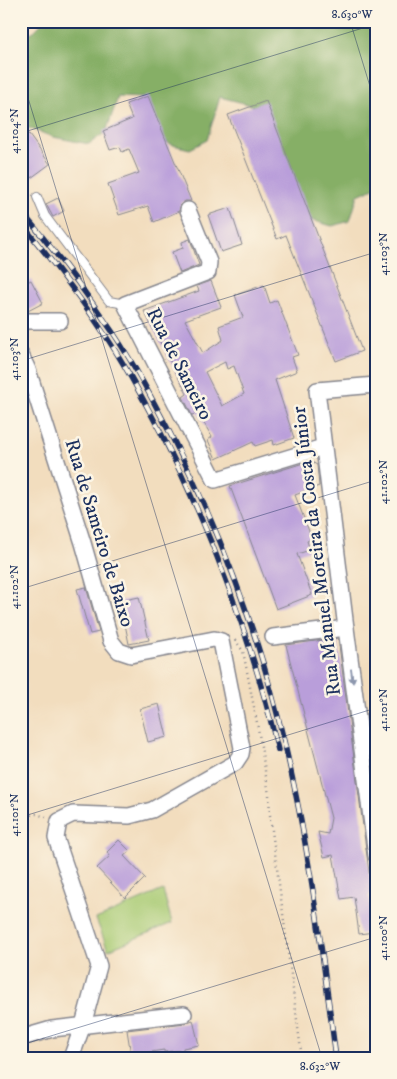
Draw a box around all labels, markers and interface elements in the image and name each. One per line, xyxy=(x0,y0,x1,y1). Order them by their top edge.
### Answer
text: 8.630°W xyxy=(332,7,373,22)
text: 41.104°N xyxy=(7,108,22,154)
text: 41.103°N xyxy=(376,232,391,276)
street label: Rua de Sameiro xyxy=(140,304,218,424)
text: 41.103°N xyxy=(7,337,22,381)
street label: Rua Manuel Moreira da Costa Júnior xyxy=(287,404,347,697)
street label: Rua de Sameiro de Baixo xyxy=(58,436,140,630)
text: 41.102°N xyxy=(376,460,391,504)
text: 41.102°N xyxy=(7,565,22,609)
one-way arrow xyxy=(348,669,356,685)
text: 41.101°N xyxy=(376,688,391,732)
text: 41.101°N xyxy=(7,793,22,837)
text: 41.100°N xyxy=(376,915,391,961)
text: 8.632°W xyxy=(300,1059,341,1074)

